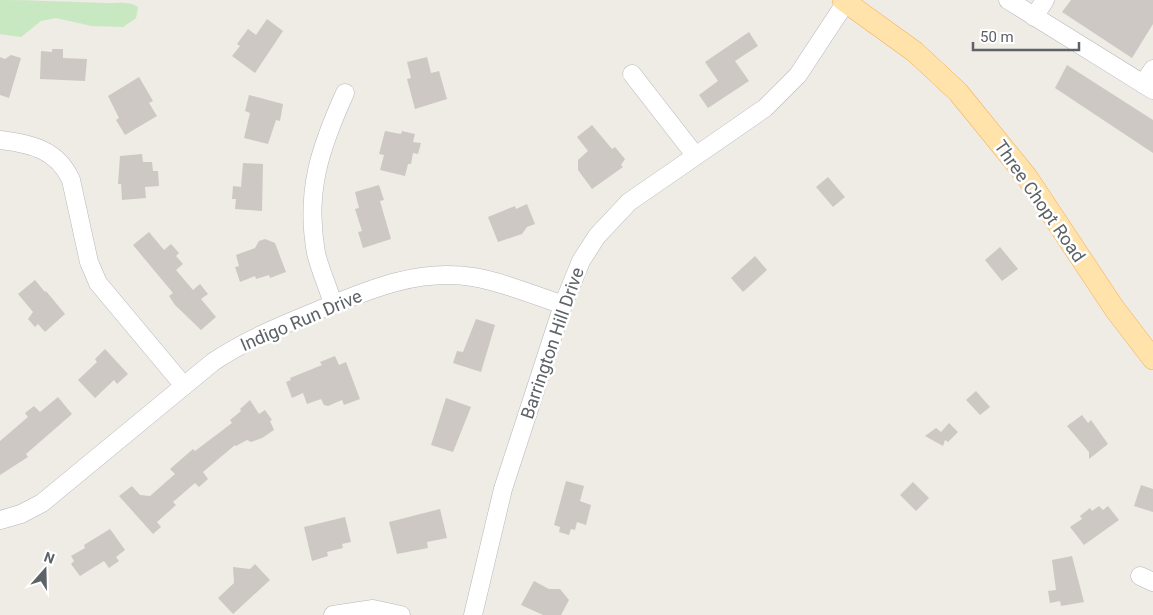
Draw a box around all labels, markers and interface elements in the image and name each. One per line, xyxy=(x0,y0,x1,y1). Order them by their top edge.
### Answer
scale bar xyxy=(973,20,1079,52)
text: 50 m xyxy=(980,28,1014,46)
street label: Three Chopt Road xyxy=(990,136,1090,266)
street label: Barrington Hill Drive xyxy=(516,264,588,422)
street label: Indigo Run Drive xyxy=(237,285,365,355)
north arrow xyxy=(20,545,70,595)
text: N xyxy=(42,549,57,567)

